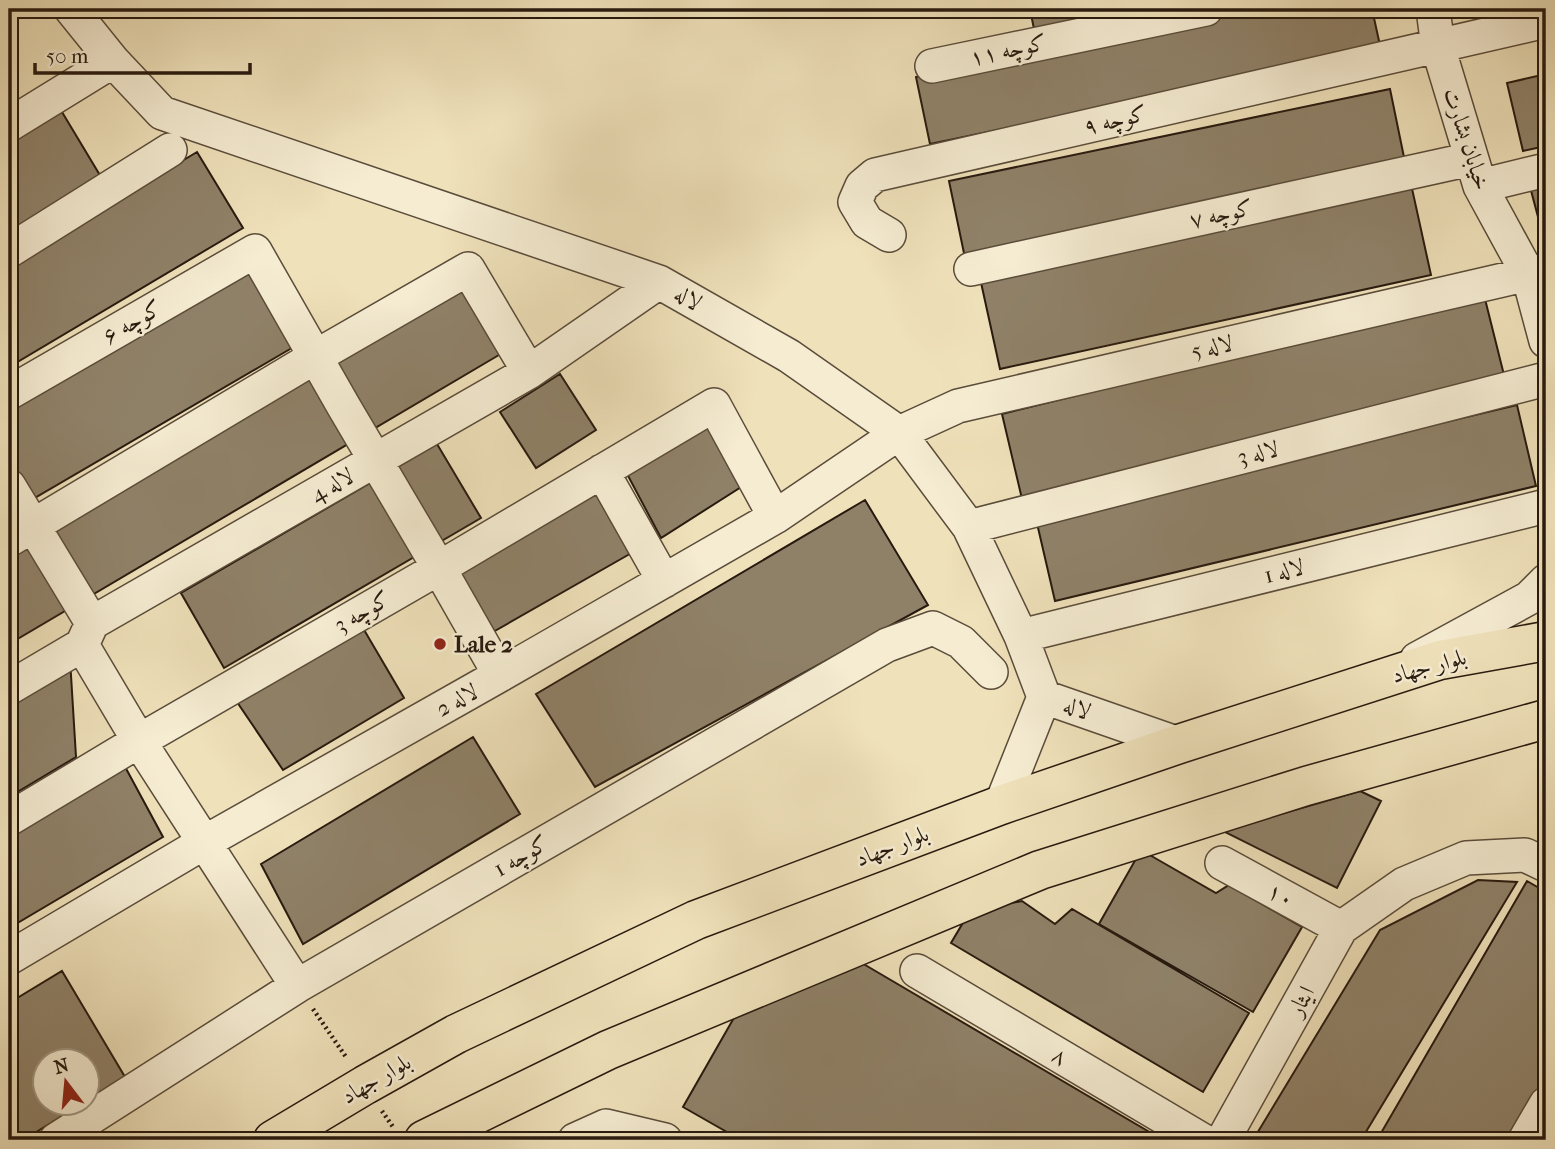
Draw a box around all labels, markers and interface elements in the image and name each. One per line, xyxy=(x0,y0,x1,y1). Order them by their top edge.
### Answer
street label: کوچه ۱۱ xyxy=(967,29,1049,73)
scale bar xyxy=(35,32,250,76)
text: 50 m xyxy=(46,44,89,68)
street label: خیابان بشارت xyxy=(1438,85,1496,193)
street label: کوچه ۹ xyxy=(1081,100,1150,142)
street label: کوچه ۷ xyxy=(1187,194,1256,236)
street label: لاله xyxy=(669,279,707,317)
street label: کوچه ۶ xyxy=(97,294,168,351)
street label: لاله 5 xyxy=(1188,329,1236,365)
street label: لاله 3 xyxy=(1235,435,1282,471)
street label: لاله 4 xyxy=(305,462,359,508)
street label: لاله 1 xyxy=(1261,553,1307,589)
street label: کوچه 3 xyxy=(329,585,396,640)
place label: Lale 2 xyxy=(454,631,513,658)
marker: Lale 2 xyxy=(432,636,448,652)
street label: بلوار جهاد xyxy=(1389,643,1470,690)
street label: لاله 2 xyxy=(431,677,483,722)
street label: لاله xyxy=(1060,691,1094,725)
street label: بلوار جهاد xyxy=(852,820,933,873)
street label: کوچه 1 xyxy=(489,830,554,884)
street label: ۱۰ xyxy=(1263,877,1299,913)
street label: ایثار xyxy=(1281,981,1321,1023)
street label: ۸ xyxy=(1047,1041,1073,1071)
north arrow xyxy=(32,1048,102,1118)
street label: بلوار جهاد xyxy=(336,1048,416,1111)
text: N xyxy=(52,1054,72,1079)

